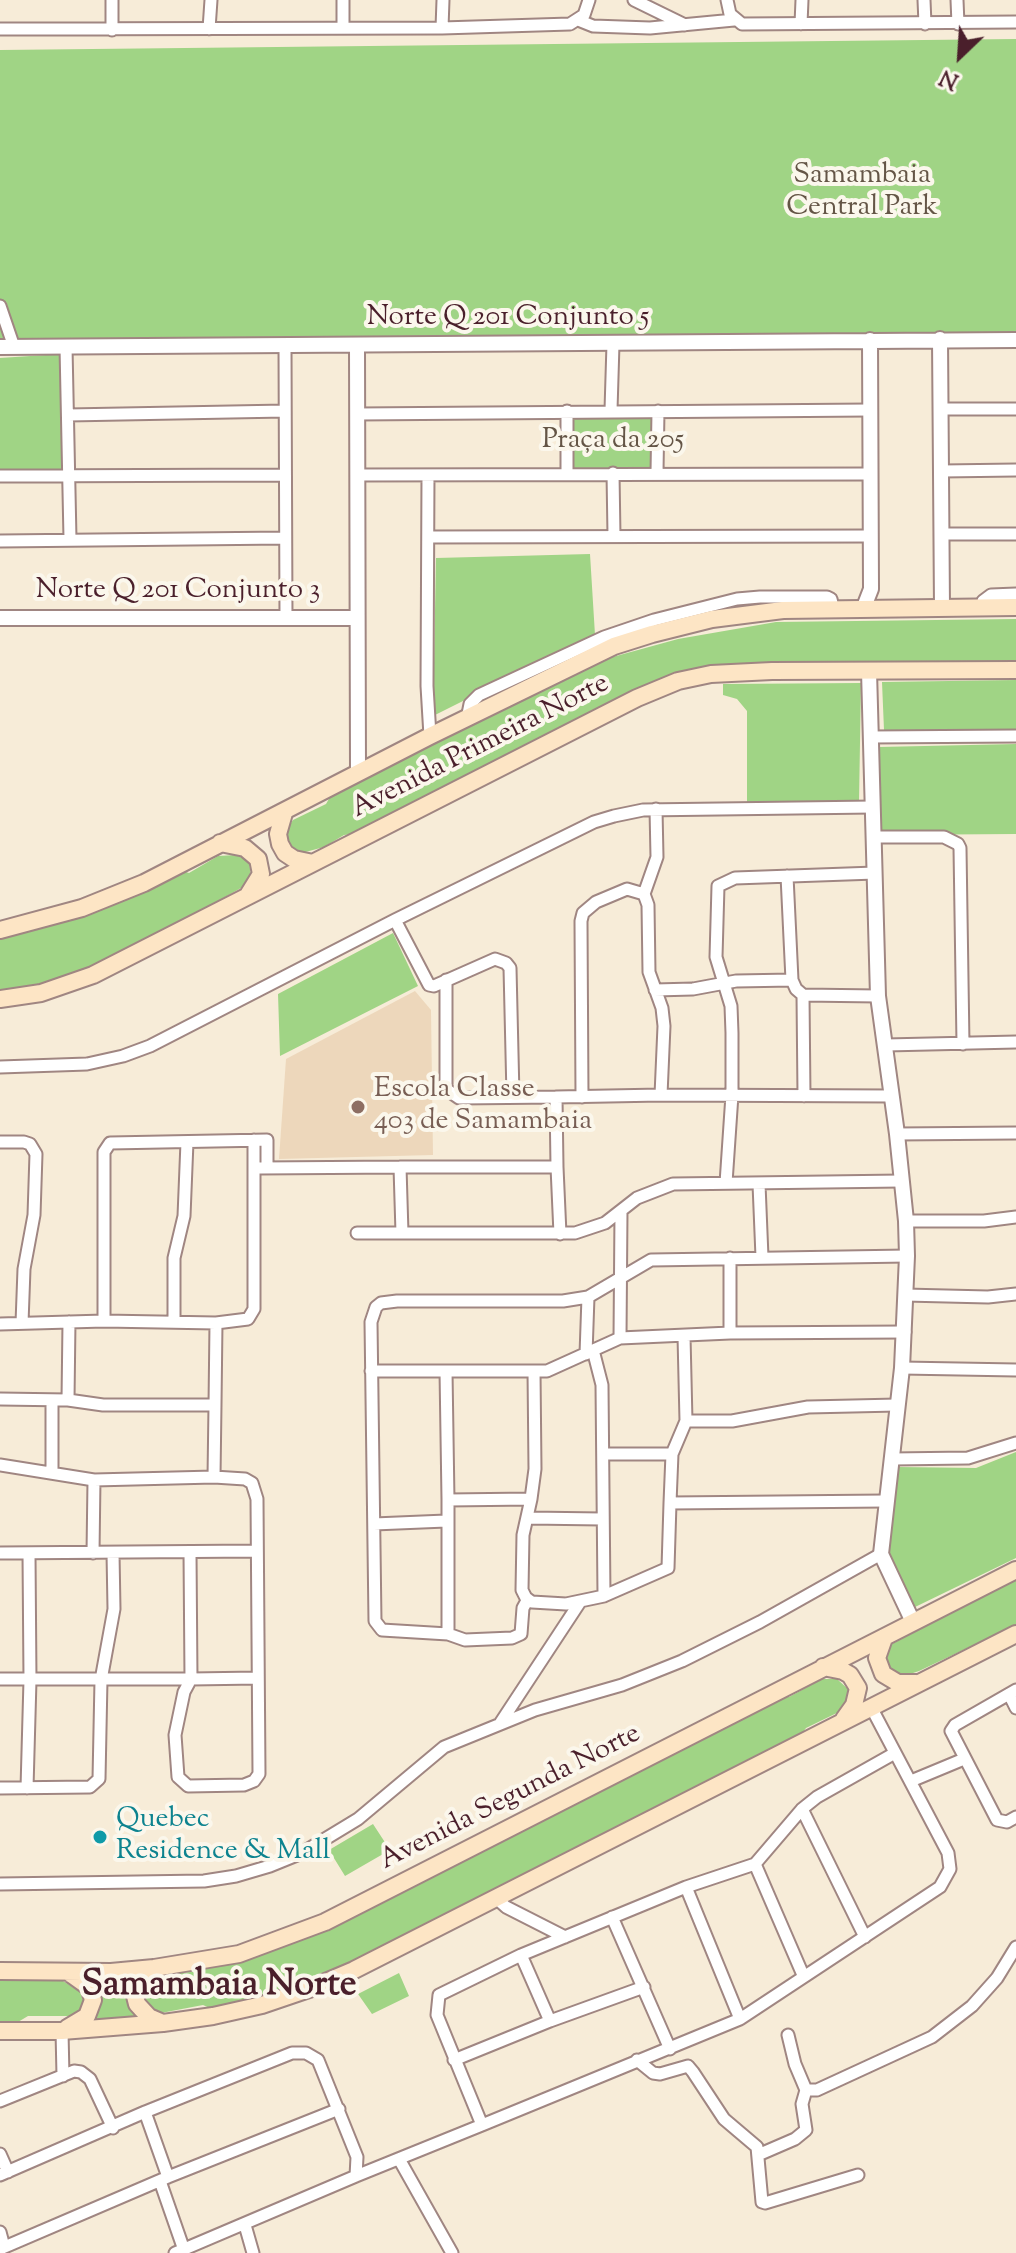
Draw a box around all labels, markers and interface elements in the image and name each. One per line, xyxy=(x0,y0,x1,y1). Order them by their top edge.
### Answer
north arrow xyxy=(920,16,1000,96)
text: N xyxy=(935,60,965,96)
park label: Samambaia Central Park xyxy=(786,160,938,226)
street label: Norte Q 201 Conjunto 5 xyxy=(367,302,649,336)
park label: Praça da 205 xyxy=(542,425,684,459)
street label: Norte Q 201 Conjunto 3 xyxy=(36,575,320,609)
street label: Avenida Primeira Norte xyxy=(347,668,615,828)
place label: Escola Classe 403 de Samambaia xyxy=(374,1074,592,1140)
marker: Escola Classe 403 de Samambaia xyxy=(349,1098,367,1116)
street label: Avenida Segunda Norte xyxy=(375,1719,647,1879)
place label: Quebec Residence & Mall xyxy=(116,1804,330,1870)
marker: Quebec Residence & Mall xyxy=(91,1828,109,1846)
district label: Samambaia Norte xyxy=(81,1966,357,2010)

